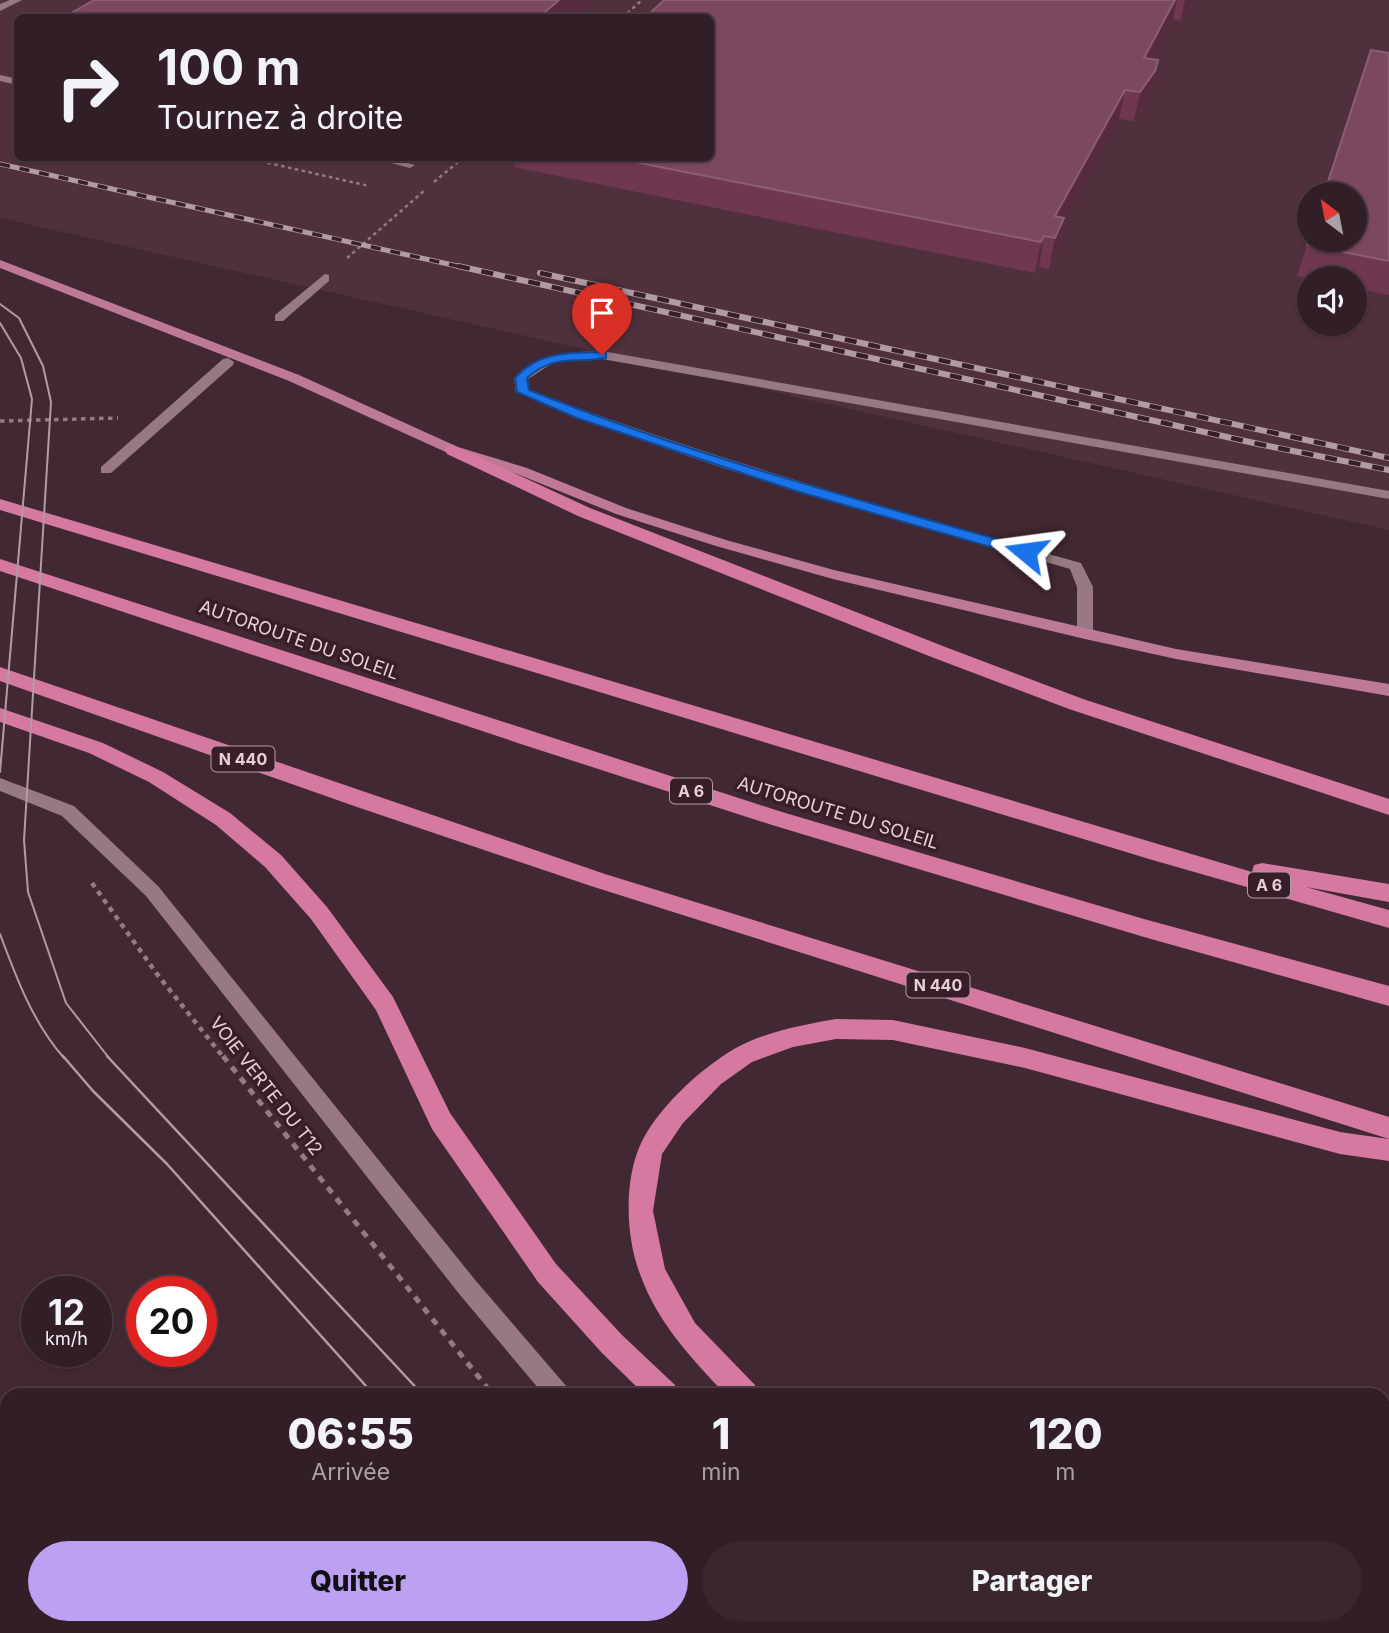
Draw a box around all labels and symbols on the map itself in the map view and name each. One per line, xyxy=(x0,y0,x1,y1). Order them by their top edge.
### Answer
north arrow xyxy=(1297,182,1367,252)
pin xyxy=(572,283,632,355)
position arrow xyxy=(989,515,1063,589)
street label: AUTOROUTE DU SOLEIL xyxy=(197,596,402,684)
road number: N 440 xyxy=(212,746,274,772)
street label: AUTOROUTE DU SOLEIL xyxy=(735,772,941,853)
road number: A 6 xyxy=(670,778,712,804)
road number: A 6 xyxy=(1248,872,1290,898)
road number: N 440 xyxy=(906,973,970,998)
street label: VOIE VERTE DU T12 xyxy=(206,1012,327,1159)
speed limit sign: 20 xyxy=(126,1276,217,1367)

